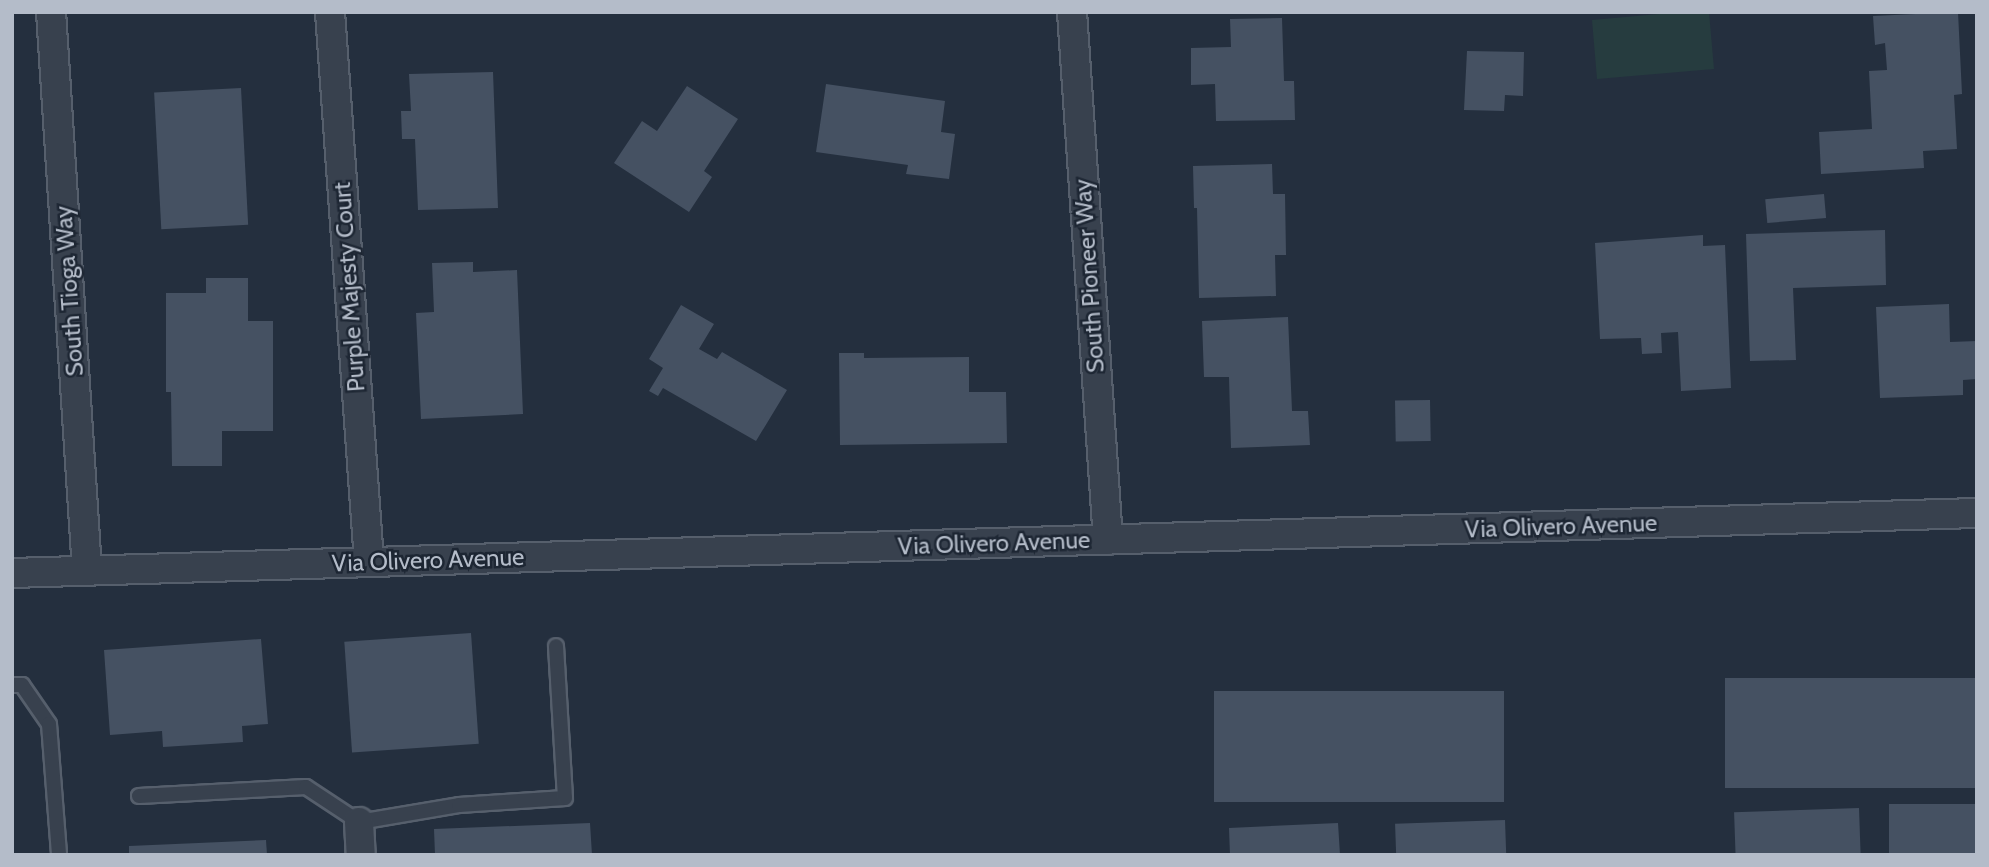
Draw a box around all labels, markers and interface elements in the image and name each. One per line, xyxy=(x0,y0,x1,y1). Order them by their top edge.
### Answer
street label: South Pioneer Way xyxy=(1068,178,1110,374)
street label: Purple Majesty Court xyxy=(327,181,371,393)
street label: South Tioga Way xyxy=(49,205,89,377)
street label: Via Olivero Avenue xyxy=(1464,508,1658,544)
street label: Via Olivero Avenue xyxy=(897,525,1091,561)
street label: Via Olivero Avenue xyxy=(331,542,525,578)

